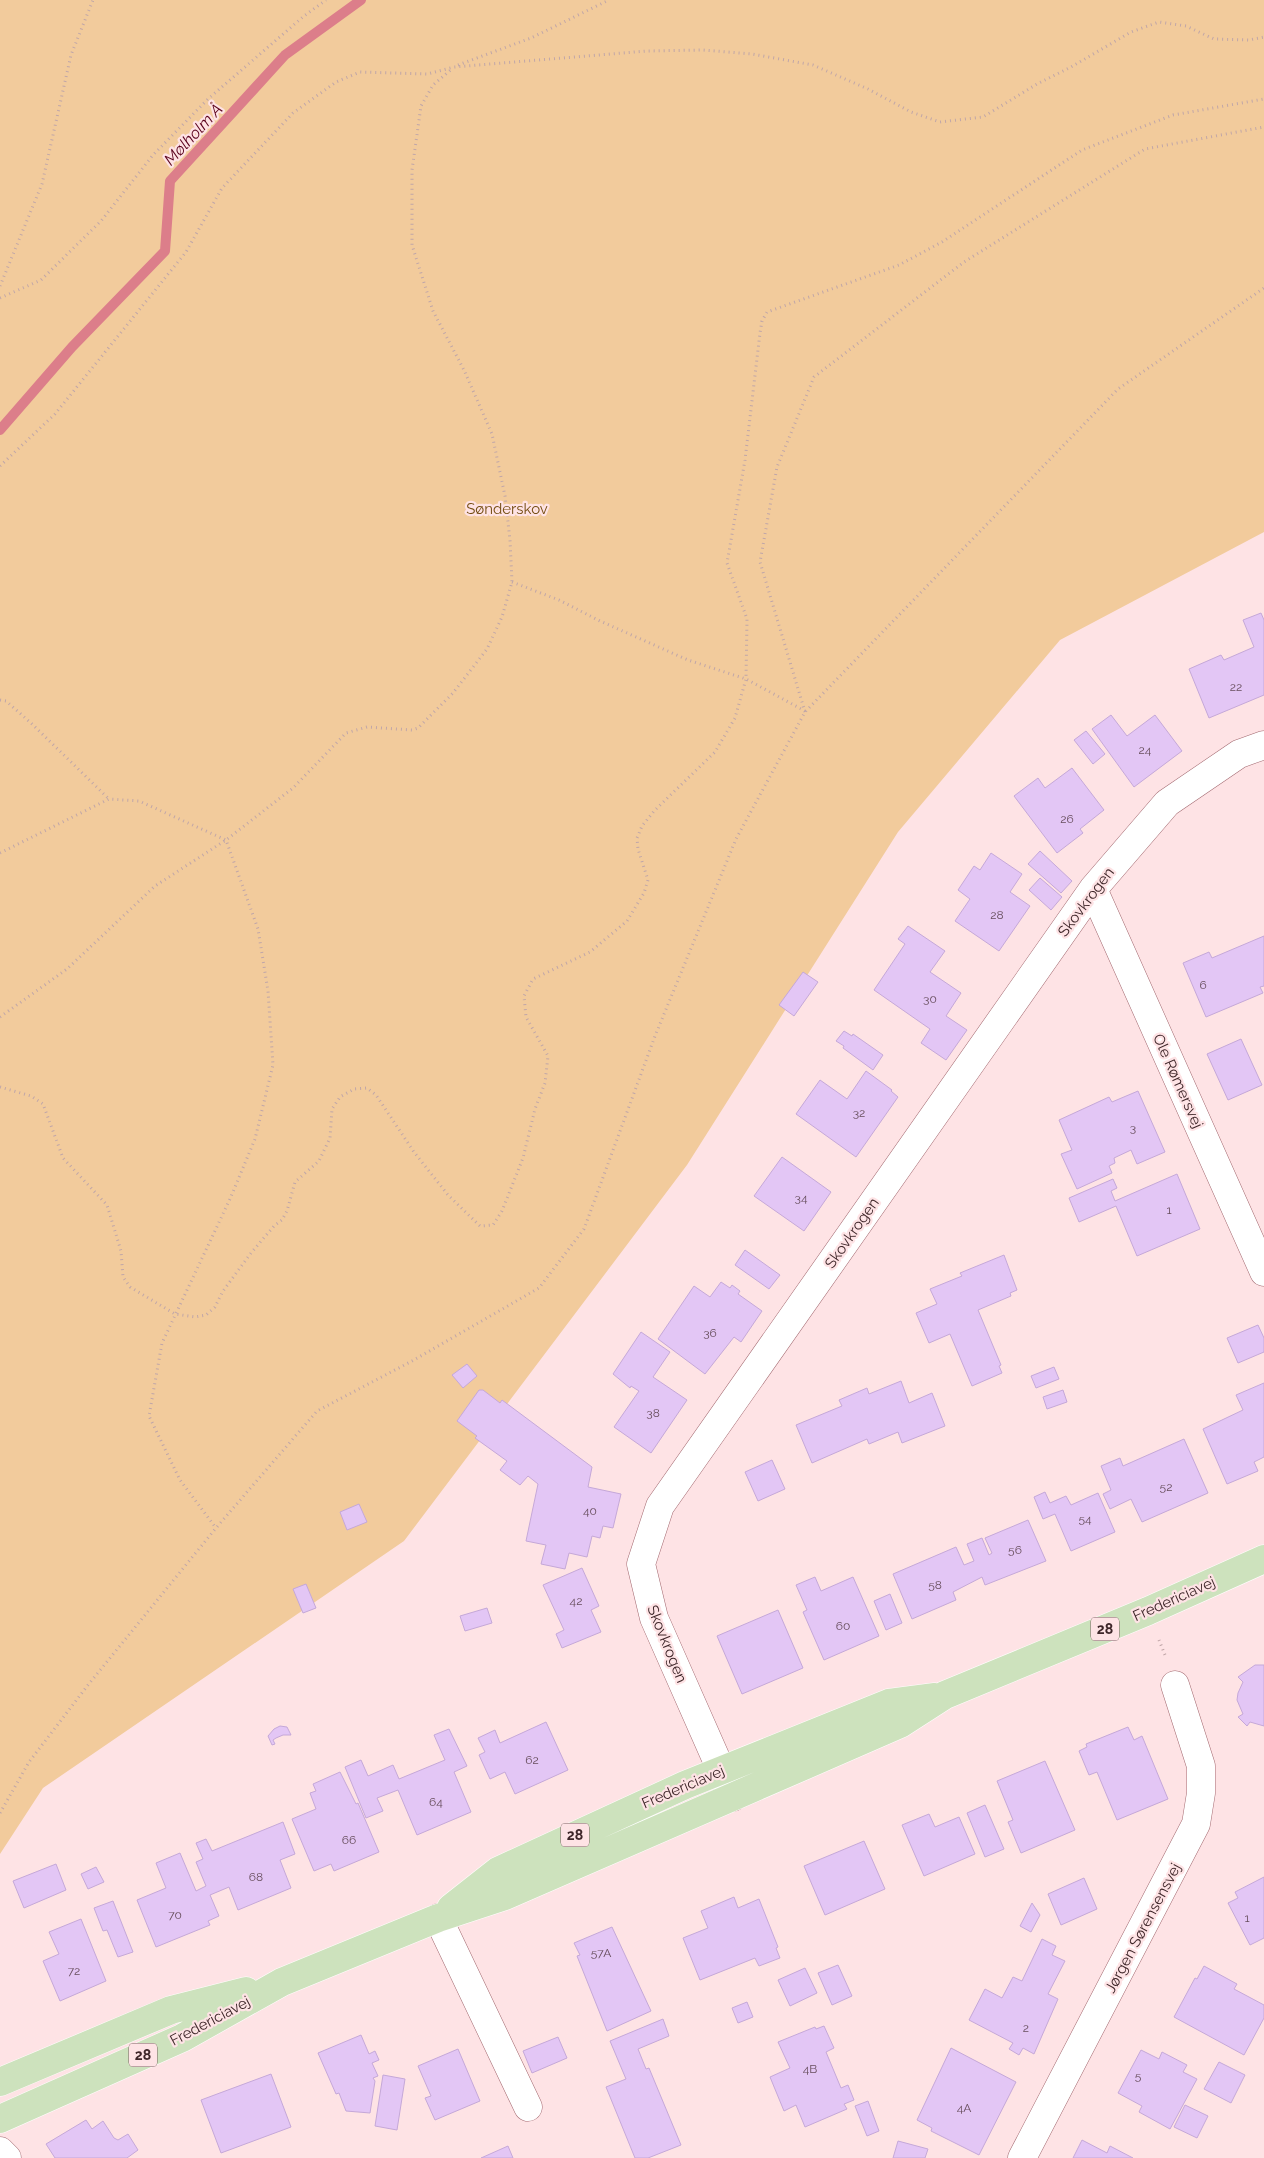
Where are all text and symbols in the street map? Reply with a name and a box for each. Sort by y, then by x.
water label: Mølholm Å [159,99,227,169]
park label: Sønderskov [466,500,548,518]
house number: 22 [1230,680,1242,694]
house number: 24 [1139,743,1152,757]
house number: 26 [1060,812,1074,826]
street label: Skovkrogen [1054,864,1118,940]
house number: 28 [990,908,1004,922]
house number: 6 [1199,978,1207,992]
house number: 30 [923,992,937,1006]
street label: Ole Rømersvej [1149,1031,1207,1131]
house number: 32 [853,1106,865,1120]
house number: 3 [1130,1121,1136,1135]
house number: 34 [795,1191,808,1205]
street label: Skovkrogen [821,1194,883,1272]
house number: 1 [1166,1203,1172,1217]
house number: 36 [703,1326,717,1340]
house number: 38 [646,1406,660,1420]
house number: 52 [1160,1480,1172,1494]
house number: 40 [583,1504,597,1518]
house number: 54 [1078,1512,1092,1526]
house number: 56 [1008,1543,1022,1557]
street label: Fredericiavej [1130,1573,1218,1625]
house number: 58 [928,1578,942,1592]
house number: 42 [570,1594,582,1608]
street label: Skovkrogen [643,1603,691,1685]
road number: 28 [1091,1618,1119,1640]
house number: 60 [836,1619,850,1633]
house number: 62 [525,1753,539,1767]
street label: Fredericiavej [639,1762,727,1812]
house number: 64 [429,1795,443,1809]
road number: 28 [561,1824,589,1846]
house number: 66 [342,1833,356,1847]
street label: Jørgen Sørensensvej [1101,1860,1185,1996]
house number: 68 [249,1870,263,1884]
house number: 70 [168,1908,182,1922]
house number: 1 [1244,1911,1250,1925]
house number: 57A [591,1946,611,1960]
house number: 72 [68,1964,80,1978]
street label: Fredericiavej [167,1992,253,2050]
house number: 2 [1023,2021,1029,2035]
road number: 28 [129,2044,157,2066]
house number: 4B [803,2062,817,2076]
house number: 5 [1135,2069,1142,2083]
house number: 4A [957,2101,971,2115]

